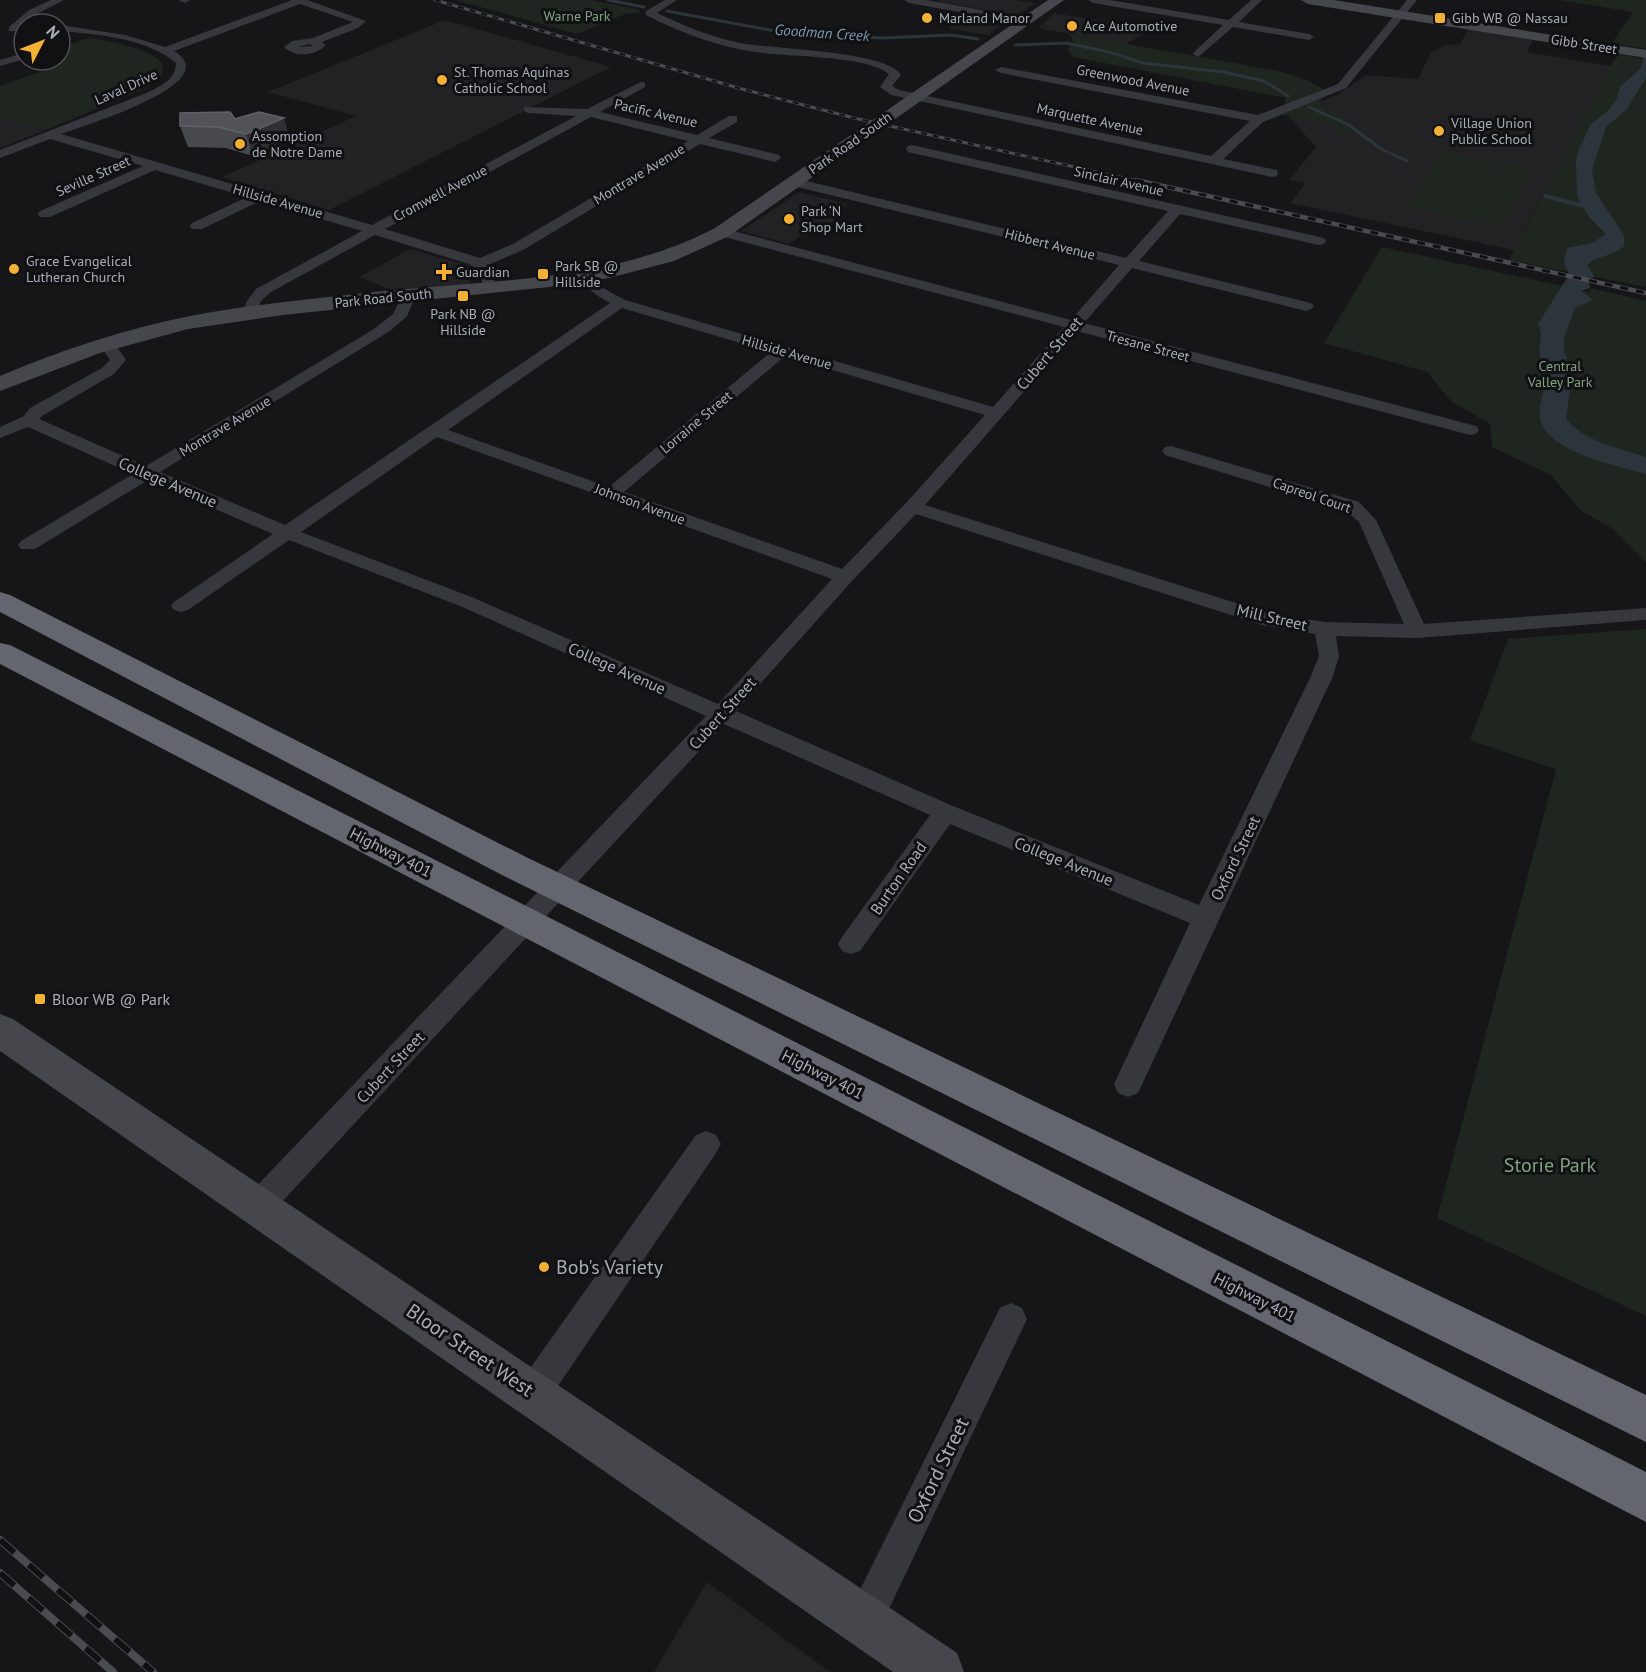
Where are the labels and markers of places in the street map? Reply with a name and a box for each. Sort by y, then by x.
place label: Marland Manor [939,9,1030,27]
place label: Gibb WB @ Nassau [1452,9,1568,27]
marker: Marland Manor [920,11,934,25]
marker: Gibb WB @ Nassau [1433,11,1447,25]
place label: Ace Automotive [1084,17,1177,35]
marker: Ace Automotive [1065,19,1079,33]
place label: St. Thomas Aquinas Catholic School [454,63,569,97]
marker: St. Thomas Aquinas Catholic School [435,73,449,87]
place label: Village Union Public School [1450,114,1532,148]
marker: Village Union Public School [1432,124,1446,138]
place label: Assomption de Notre Dame [252,127,342,161]
marker: Assomption de Notre Dame [233,137,247,151]
place label: Park ‘N Shop Mart [801,202,863,236]
marker: Park ‘N Shop Mart [782,212,796,226]
place label: Grace Evangelical Lutheran Church [26,252,132,286]
place label: Park SB @ Hillside [555,257,618,291]
marker: Grace Evangelical Lutheran Church [7,262,21,276]
place label: Guardian [456,263,510,281]
marker: Guardian [437,265,451,279]
marker: Park SB @ Hillside [536,267,550,281]
marker: Park NB @ Hillside [456,289,470,303]
place label: Park NB @ Hillside [430,305,496,339]
place label: Bloor WB @ Park [52,989,170,1009]
marker: Bloor WB @ Park [33,992,47,1006]
place label: Bob's Variety [556,1254,664,1280]
marker: Bob's Variety [537,1260,551,1274]

